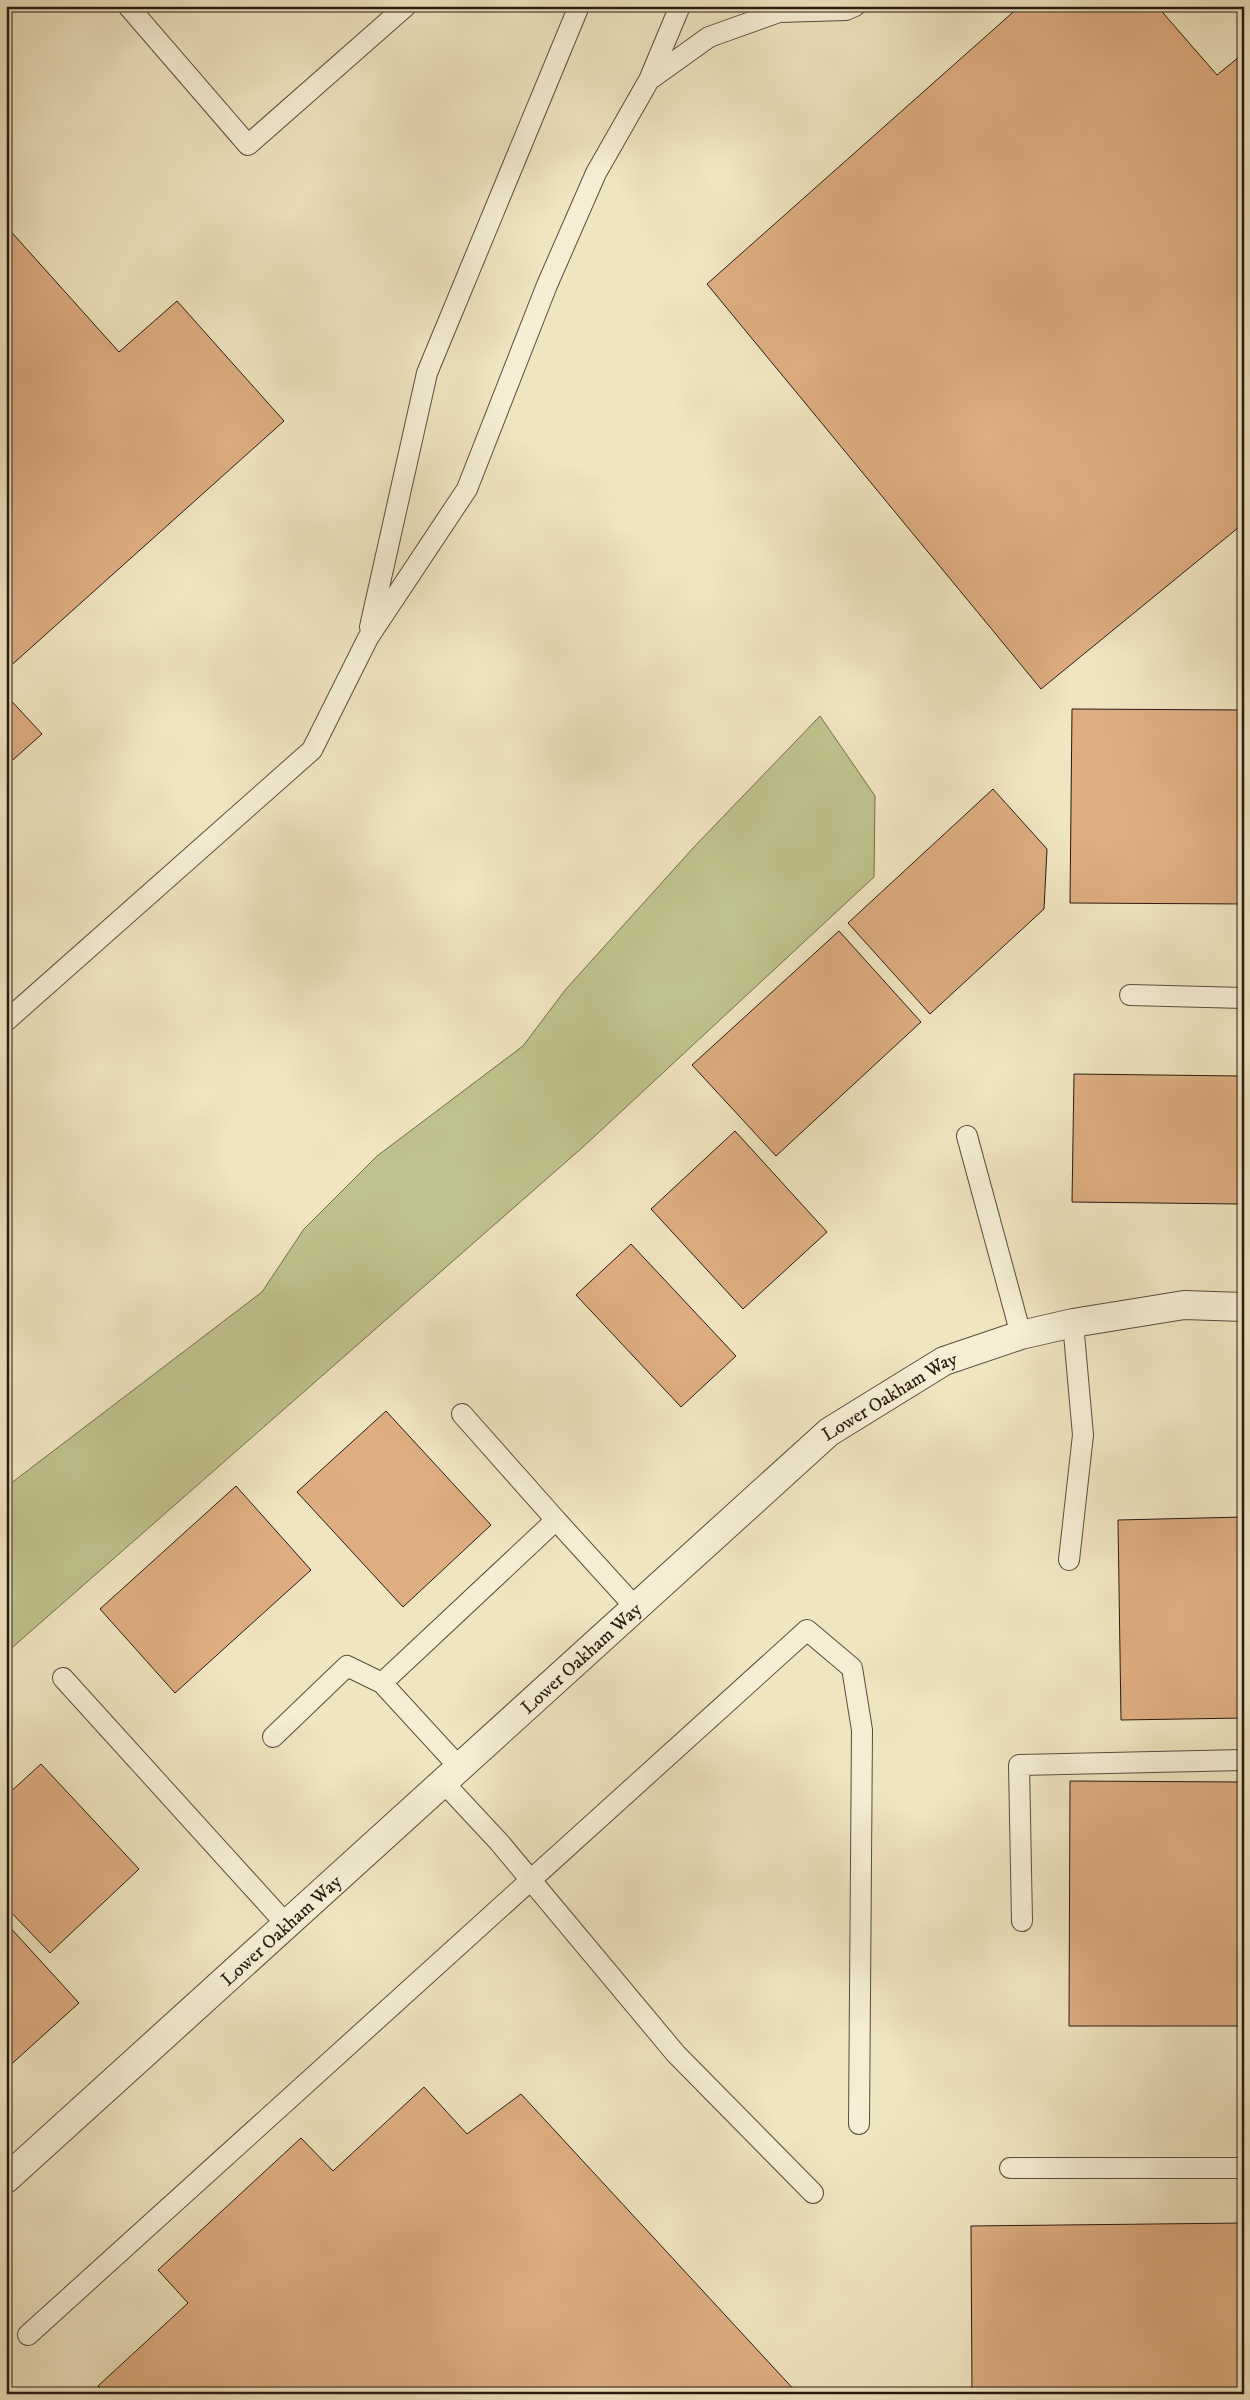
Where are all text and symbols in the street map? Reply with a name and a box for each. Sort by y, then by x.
street label: Lower Oakham Way [818,1347,961,1447]
street label: Lower Oakham Way [517,1597,647,1719]
street label: Lower Oakham Way [217,1870,347,1991]

